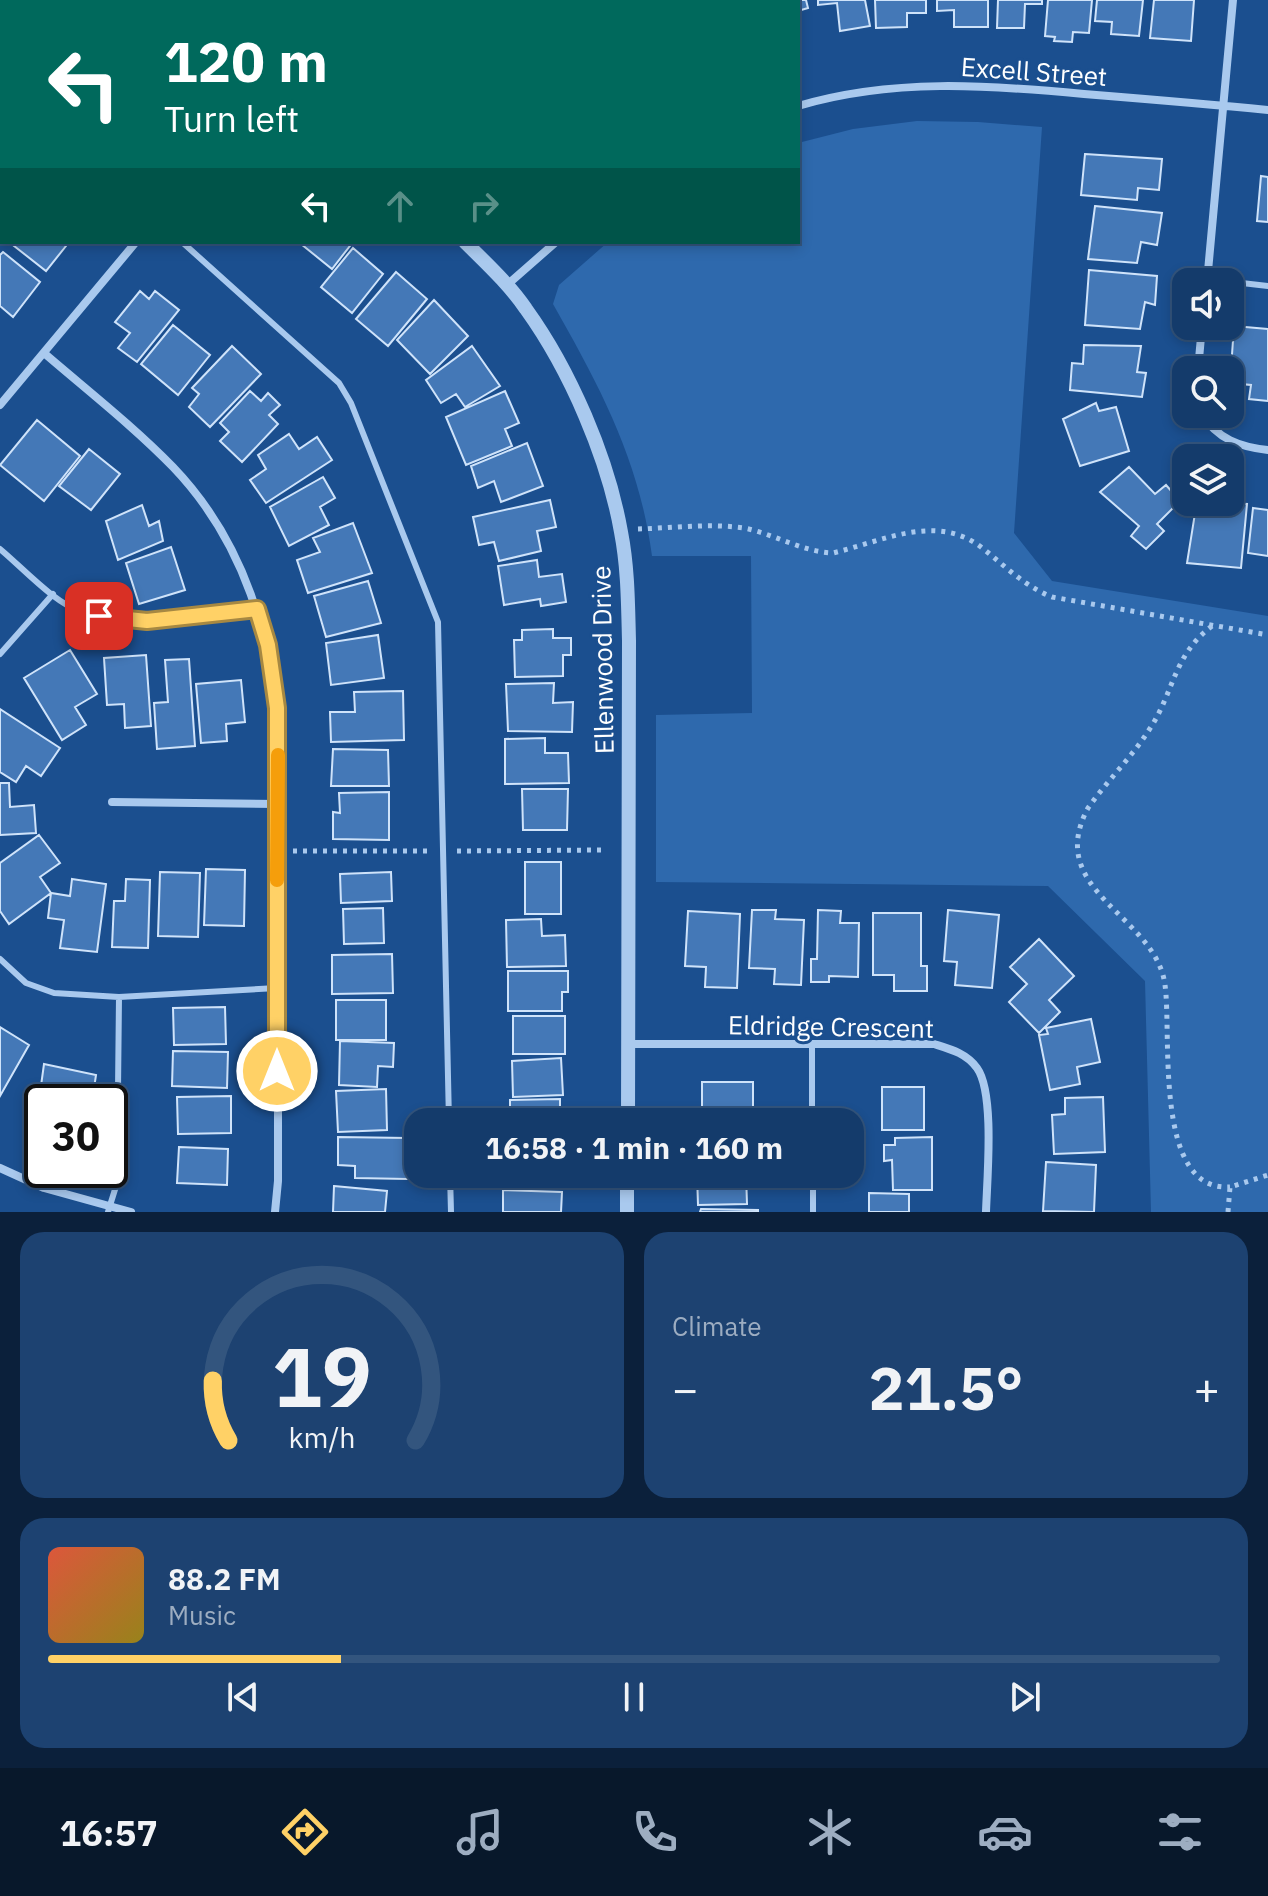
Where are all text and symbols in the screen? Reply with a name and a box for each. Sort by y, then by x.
text: 120 m [164,25,328,97]
icon: left [32,32,136,136]
street label: Excell Street [960,49,1108,93]
text: Turn left [164,95,299,142]
icon: left [294,184,338,228]
icon: ahead [378,184,422,228]
icon: right [462,184,506,228]
map controls [1172,268,1244,516]
button: sound [1172,268,1244,340]
button: search [1172,356,1244,428]
button: layers [1172,444,1244,516]
street label: Ellenwood Drive [583,565,621,755]
pin [65,582,133,650]
icon: arrive [77,594,121,638]
street label: Eldridge Crescent [728,1007,934,1045]
position arrow [235,1029,319,1113]
speed limit sign: 30 [24,1084,128,1188]
text: 16:58 · 1 min · 160 m [485,1128,783,1167]
text: Climate [672,1309,762,1343]
text: 19 [272,1322,372,1430]
text: 21.5° [869,1348,1023,1427]
text: − [672,1360,698,1417]
text: + [1194,1360,1220,1417]
text: km/h [288,1419,356,1456]
text: 88.2 FM [168,1559,281,1598]
text: Music [168,1598,236,1632]
icon: previous [221,1675,265,1719]
icon: pause [612,1675,656,1719]
icon: next [1003,1675,1047,1719]
icon: directions [277,1804,333,1860]
icon: music [452,1804,508,1860]
icon: phone [627,1804,683,1860]
icon: climate [802,1804,858,1860]
icon: car [977,1804,1033,1860]
icon: filters [1152,1804,1208,1860]
text: 16:57 [60,1809,158,1856]

